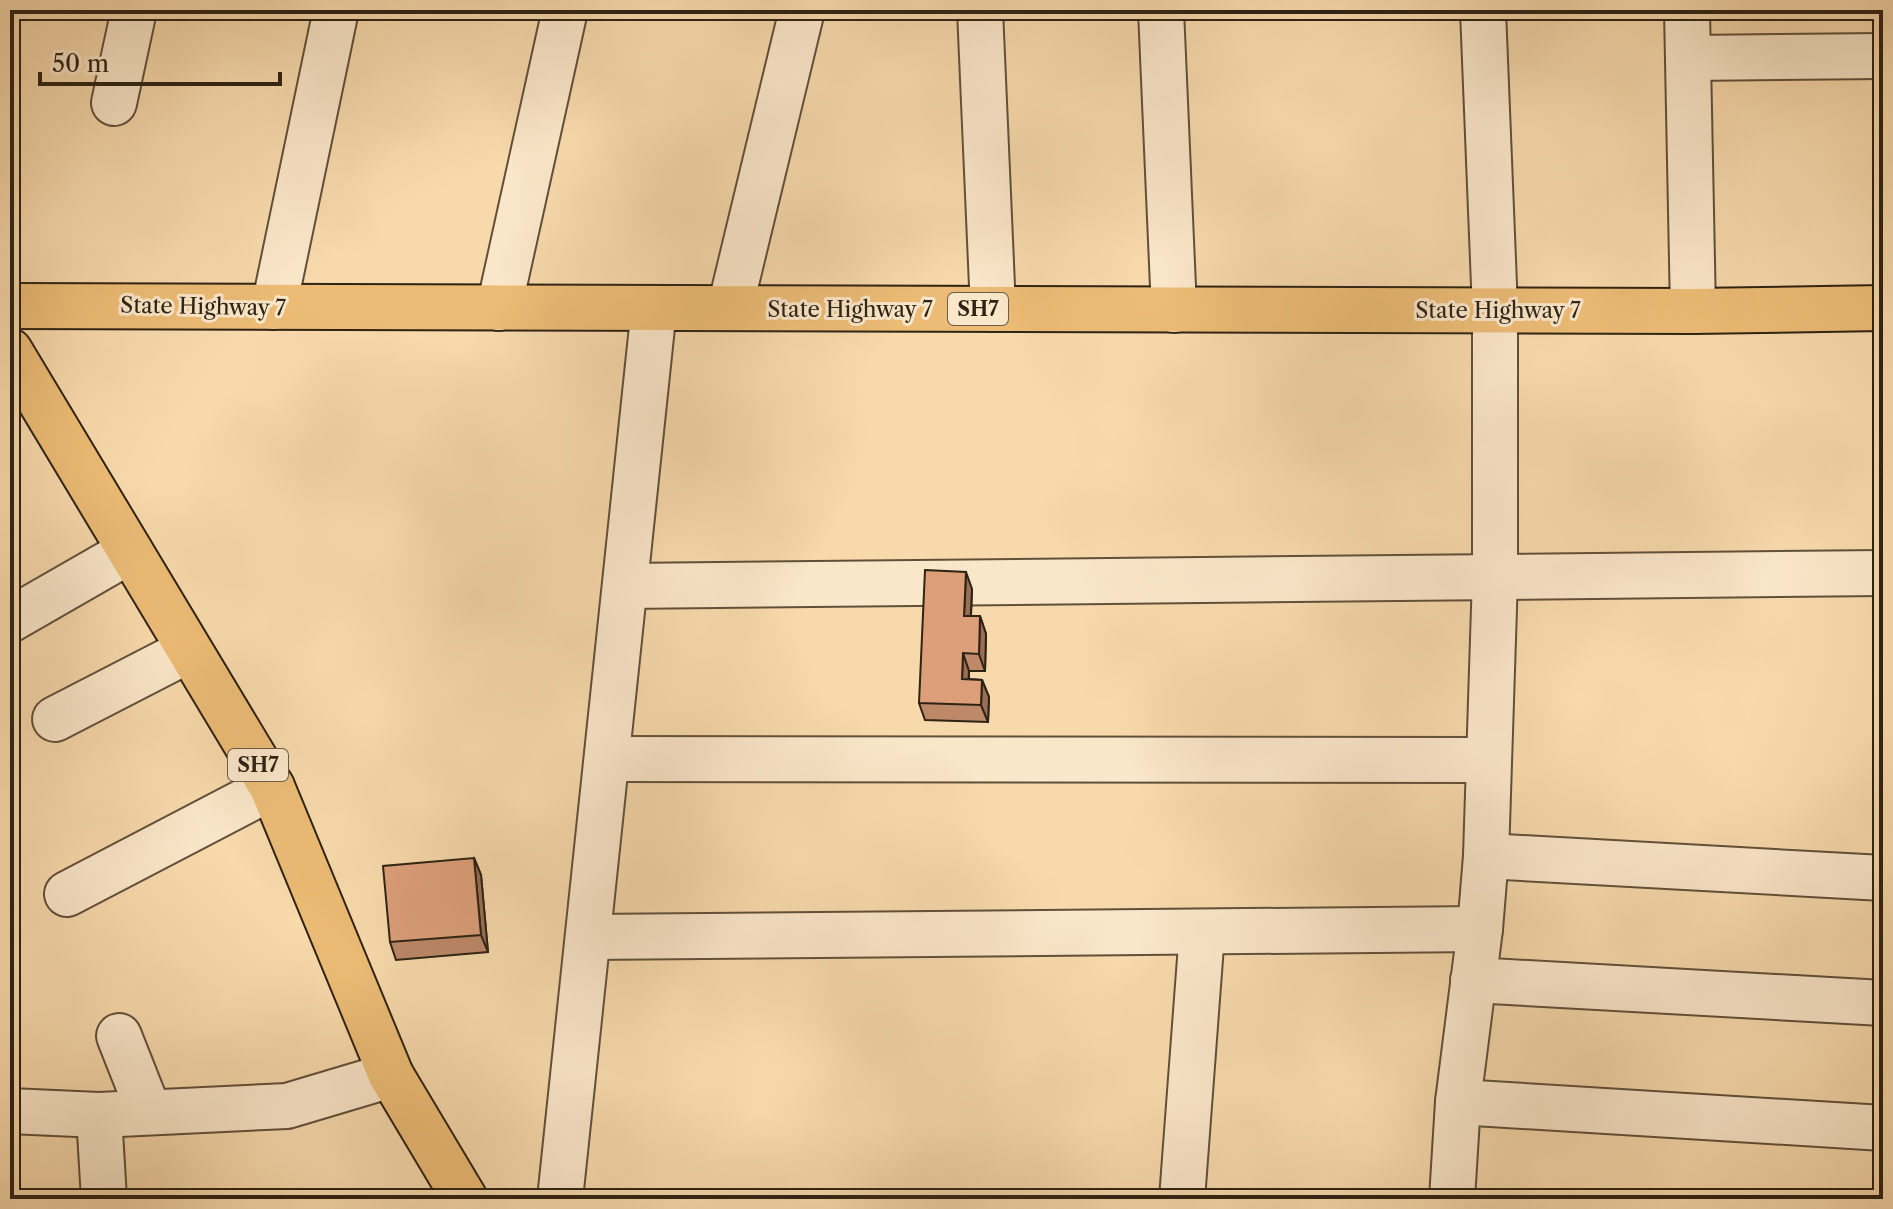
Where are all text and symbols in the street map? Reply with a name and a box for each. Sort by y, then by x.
scale bar [40,36,280,86]
text: 50 m [52,49,109,78]
street label: State Highway 7 [120,292,286,321]
road number: SH7 [948,293,1008,325]
street label: State Highway 7 [767,296,933,323]
street label: State Highway 7 [1415,297,1581,324]
road number: SH7 [228,749,288,781]

